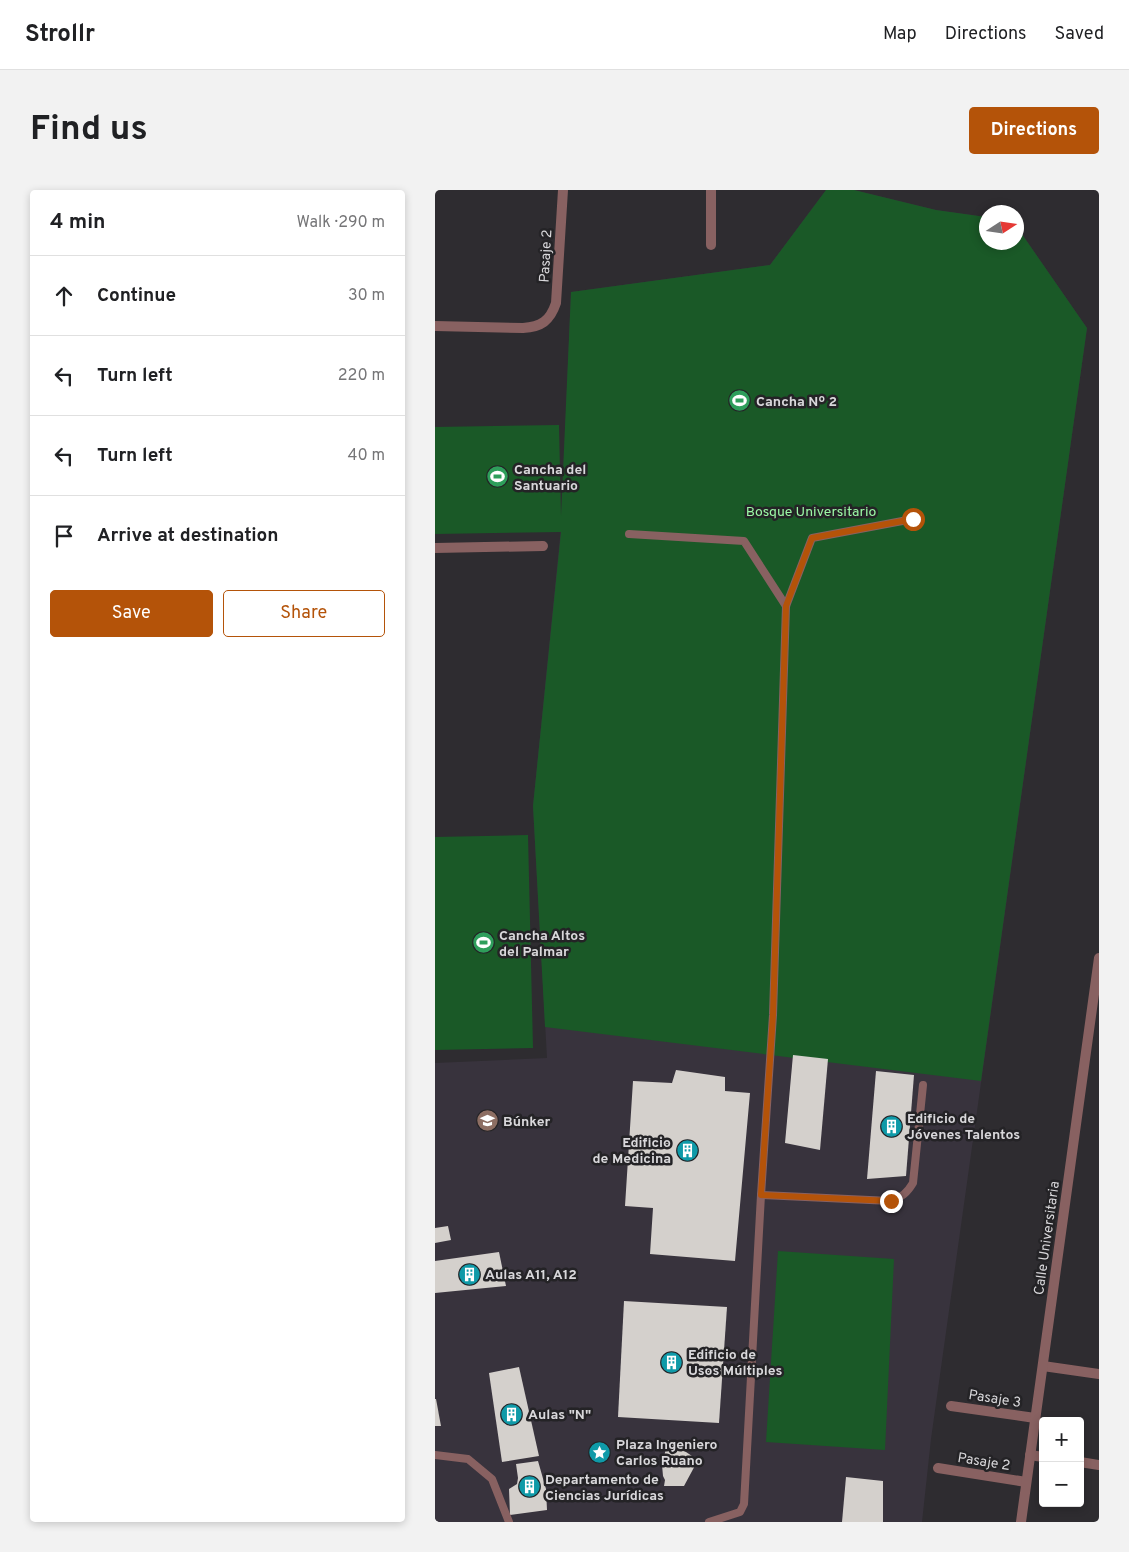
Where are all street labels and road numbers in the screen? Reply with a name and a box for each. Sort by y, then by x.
street label: Pasaje 2 [537,229,556,283]
street label: Calle Universitaria [1031,1180,1064,1296]
street label: Pasaje 3 [967,1387,1022,1412]
street label: Pasaje 2 [956,1450,1011,1475]

